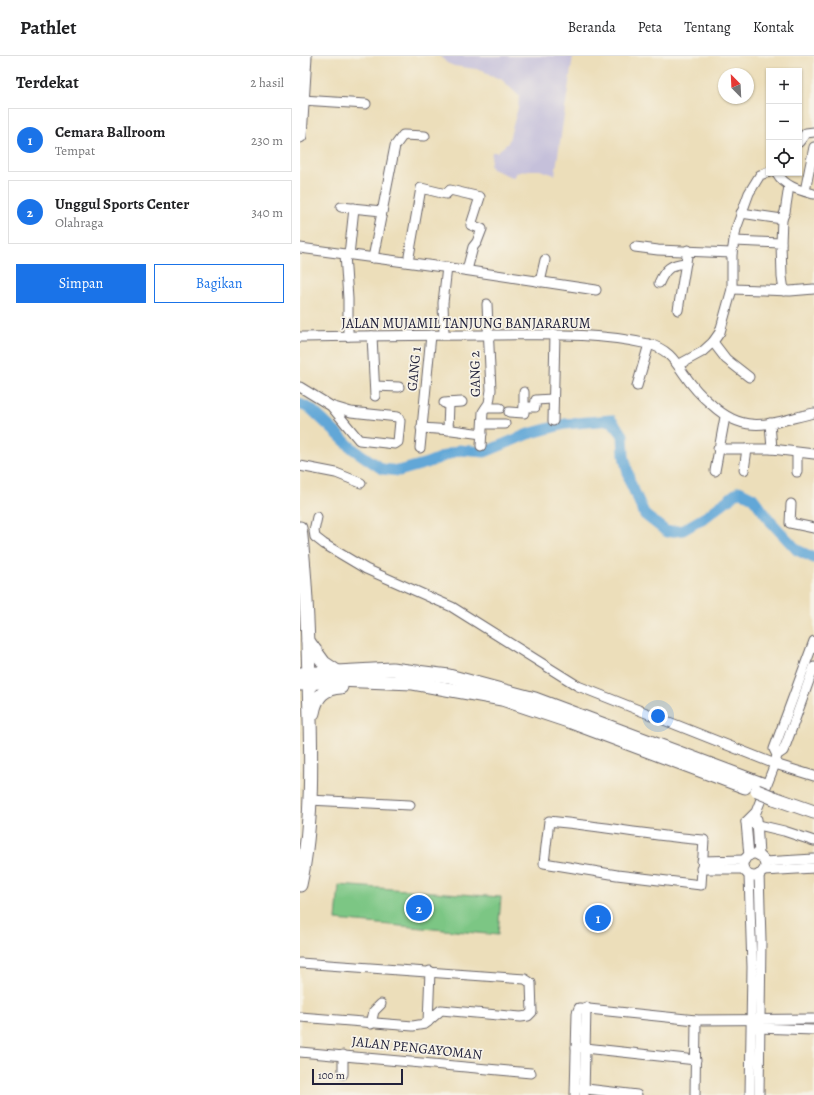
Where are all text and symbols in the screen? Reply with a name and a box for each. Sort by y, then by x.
text: Pathlet [20,15,76,41]
text: Beranda [568,18,616,37]
text: Peta [638,18,662,37]
text: Tentang [684,18,731,37]
text: Kontak [753,18,794,37]
north arrow [718,68,754,104]
map controls [766,68,802,176]
button: + [766,68,802,104]
text: Terdekat [16,71,79,94]
text: 2 hasil [250,74,284,91]
button: − [766,104,802,140]
text: Cemara Ballroom [55,122,165,142]
text: 1 [28,132,32,149]
text: 230 m [251,132,283,149]
button: locate [766,140,802,176]
text: Tempat [55,142,95,159]
text: Unggul Sports Center [55,194,189,214]
text: 2 [27,204,33,221]
text: 340 m [251,204,283,221]
text: Olahraga [55,214,103,231]
button: Simpan [16,264,146,303]
button: Bagikan [154,264,284,303]
street label: JALAN MUJAMIL TANJUNG BANJARARUM [341,314,591,333]
street label: GANG 1 [402,346,426,392]
street label: GANG 2 [465,350,485,397]
your location [648,706,668,726]
pin: 2 [406,893,432,923]
pin: 1 [585,903,611,933]
street label: JALAN PENGAYOMAN [351,1032,483,1064]
scale bar [312,1067,403,1086]
text: 100 m [318,1068,345,1083]

